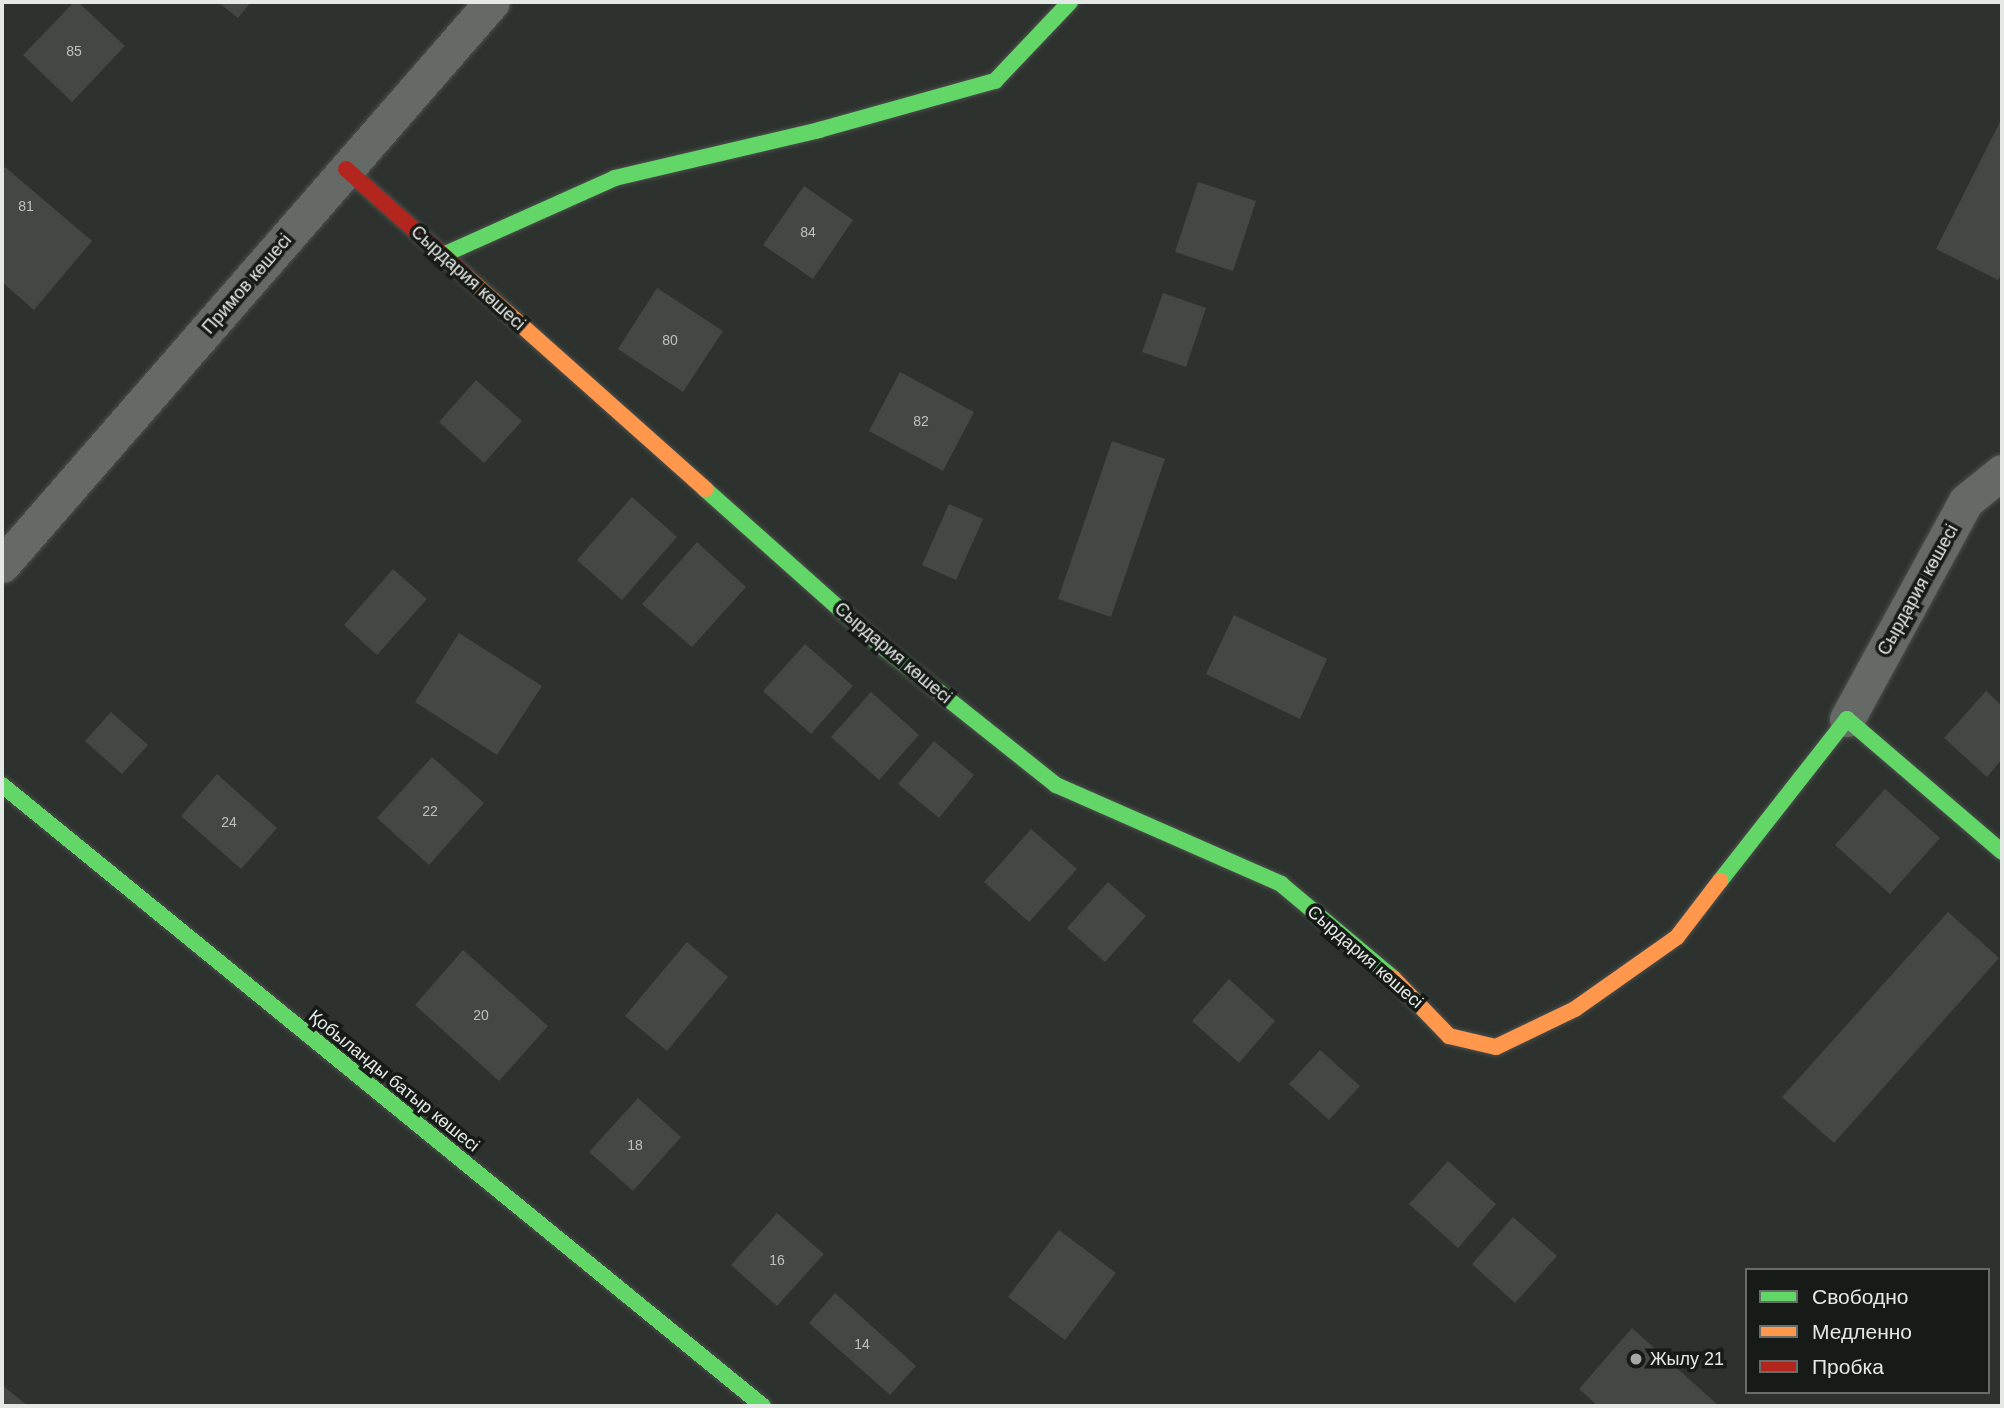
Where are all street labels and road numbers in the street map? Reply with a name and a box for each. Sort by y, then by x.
street label: Сырдария көшесі [406,221,530,335]
street label: Примов көшесі [198,230,296,338]
street label: Сырдария көшесі [1873,521,1963,659]
street label: Сырдария көшесі [830,598,956,708]
street label: Сырдария көшесі [1303,901,1427,1013]
street label: Қобыланды батыр көшесі [304,1005,484,1157]

